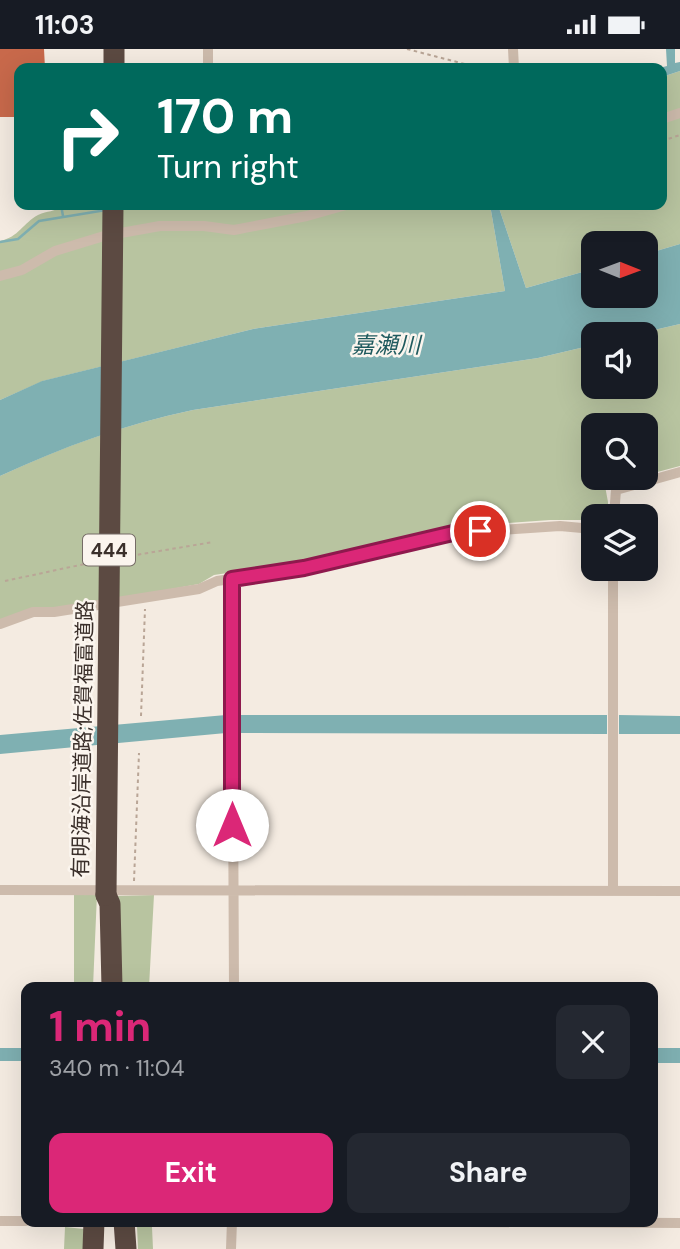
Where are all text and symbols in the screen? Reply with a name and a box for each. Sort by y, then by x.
text: 11:03 [35,8,95,42]
text: 170 m [157,84,293,148]
icon: right [42,91,133,182]
text: Turn right [157,146,299,188]
north arrow [581,231,658,308]
map controls [581,231,658,581]
button: sound [581,322,658,399]
water label: 嘉瀬川 [352,330,424,360]
button: search [581,413,658,490]
pin [450,501,510,561]
button: layers [581,504,658,581]
icon: arrive [461,512,499,550]
road number: 444 [83,535,135,565]
street label: 有明海沿岸道路;佐賀福富道路 [67,600,99,878]
position arrow [195,788,269,862]
text: 1 min [49,999,151,1054]
button: close [556,1005,630,1079]
text: 340 m · 11:04 [49,1053,184,1083]
button: Exit [49,1133,333,1213]
button: Share [347,1133,630,1213]

